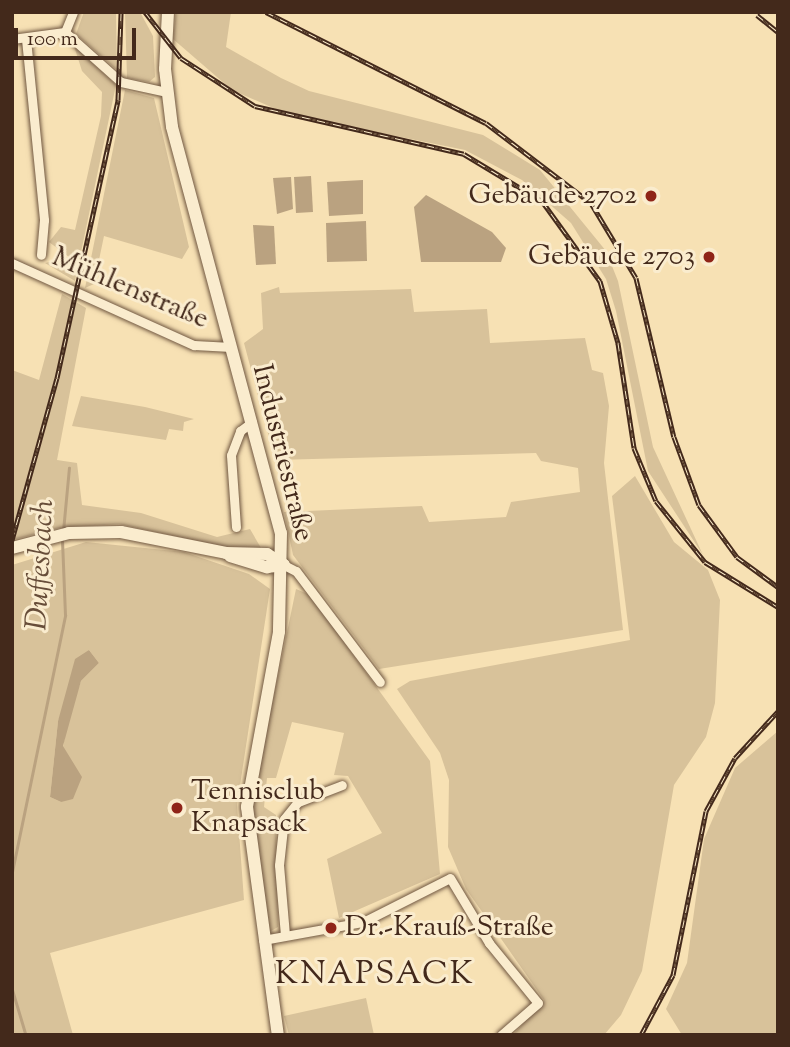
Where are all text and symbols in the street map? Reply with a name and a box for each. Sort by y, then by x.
scale bar [18,14,140,58]
text: 100 m [27,25,78,55]
place label: Gebäude 2702 [469,179,637,213]
marker: Gebäude 2702 [643,188,659,204]
place label: Gebäude 2703 [528,240,695,274]
street label: Mühlenstraße [47,241,213,337]
marker: Gebäude 2703 [701,249,717,265]
street label: Industriestraße [244,361,320,545]
water label: Duffesbach [21,499,63,631]
place label: Tennisclub Knapsack [191,775,325,841]
marker: Tennisclub Knapsack [169,800,185,816]
place label: Dr.-Krauß-Straße [345,911,554,945]
marker: Dr.-Krauß-Straße [323,920,339,936]
district label: KNAPSACK [276,956,474,994]

